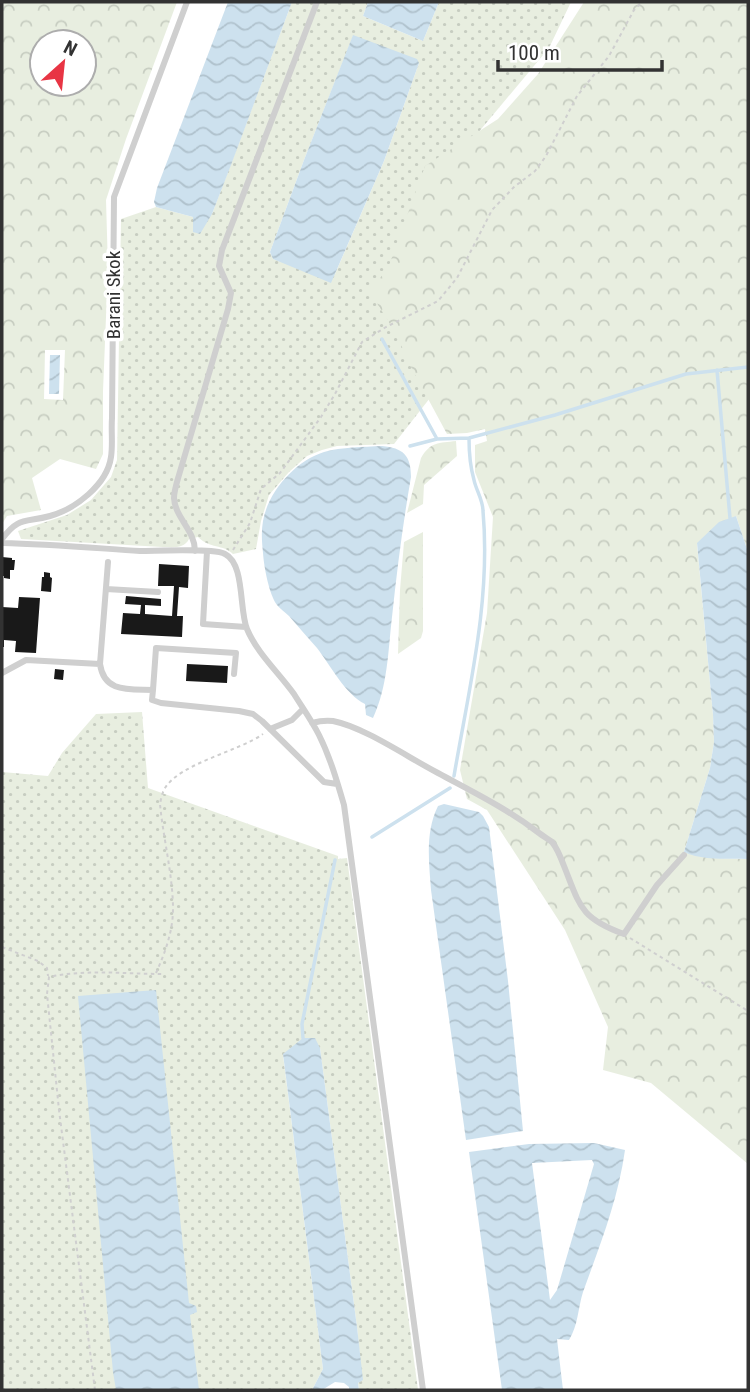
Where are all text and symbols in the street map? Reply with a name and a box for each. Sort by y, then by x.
north arrow [28,28,98,98]
scale bar [498,28,662,72]
text: N [60,35,81,61]
text: 100 m [508,41,560,65]
street label: Barani Skok [102,250,125,339]

